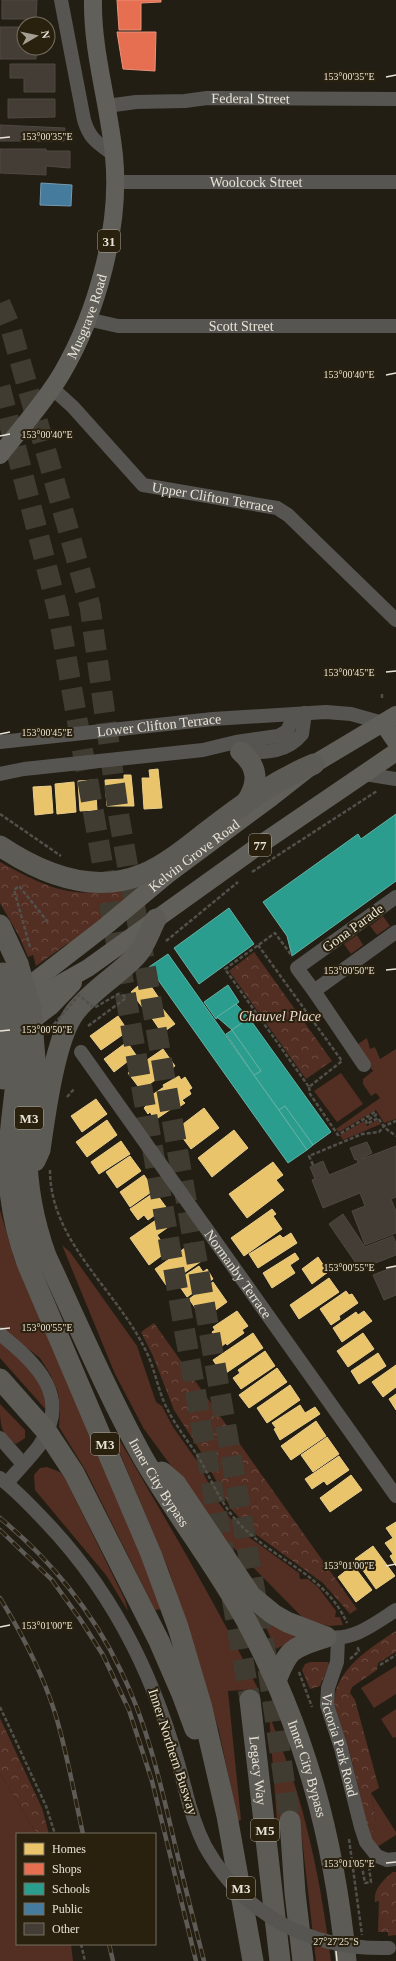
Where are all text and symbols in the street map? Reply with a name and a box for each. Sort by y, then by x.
north arrow [16,16,56,56]
text: N [39,30,52,39]
text: 153°00'35"E [324,71,375,82]
street label: Federal Street [211,91,290,106]
text: 153°00'35"E [22,131,73,142]
street label: Woolcock Street [210,175,302,190]
road number: 31 [98,230,120,252]
street label: Musgrave Road [64,273,109,361]
street label: Scott Street [209,319,274,334]
text: 153°00'40"E [324,369,375,380]
text: 153°00'40"E [22,429,73,440]
street label: Upper Clifton Terrace [151,479,275,515]
text: 153°00'45"E [324,667,375,678]
street label: Lower Clifton Terrace [96,711,222,739]
text: 153°00'45"E [22,727,73,738]
street label: Kelvin Grove Road [146,816,242,895]
road number: 77 [249,834,271,856]
street label: Gona Parade [319,901,387,955]
text: 153°00'50"E [324,965,375,976]
park label: Chauvel Place [239,1009,321,1024]
text: 153°00'50"E [22,1024,73,1035]
road number: M3 [15,1107,43,1129]
street label: Normanby Terrace [202,1227,275,1321]
text: 153°00'55"E [324,1262,375,1273]
text: 153°00'55"E [22,1322,73,1333]
road number: M3 [91,1433,119,1455]
street label: Inner City Bypass [126,1436,192,1529]
text: 153°01'00"E [324,1560,375,1571]
text: 153°01'00"E [22,1620,73,1631]
street label: Inner Northern Busway [145,1687,201,1817]
street label: Victoria Park Road [319,1692,361,1798]
street label: Inner City Bypass [285,1718,329,1819]
street label: Legacy Way [247,1735,270,1806]
road number: M5 [251,1819,279,1841]
legend [16,1833,156,1945]
text: Homes [52,1842,86,1856]
text: 153°01'05"E [324,1858,375,1869]
text: Shops [52,1862,82,1876]
road number: M3 [227,1877,255,1899]
text: Schools [52,1882,90,1896]
text: Public [52,1902,83,1916]
text: Other [52,1922,79,1936]
text: 27°27'25"S [313,1936,359,1947]

